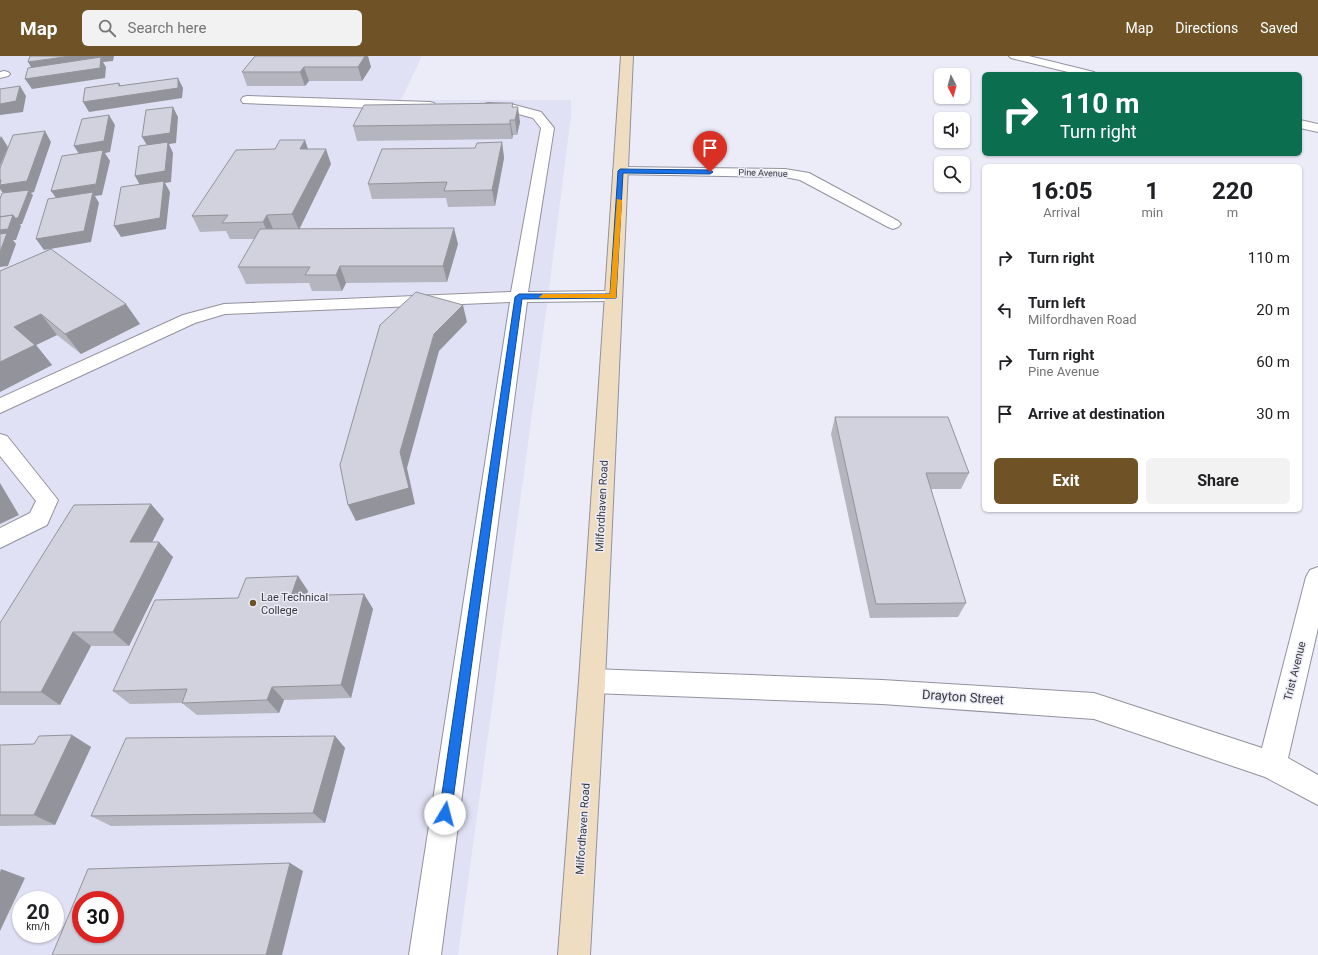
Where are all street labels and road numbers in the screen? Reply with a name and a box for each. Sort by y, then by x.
street label: Pine Avenue [738,167,788,179]
street label: Milfordhaven Road [593,460,611,552]
street label: Trist Avenue [1281,640,1309,702]
street label: Drayton Street [922,687,1004,707]
street label: Milfordhaven Road [573,783,593,875]

